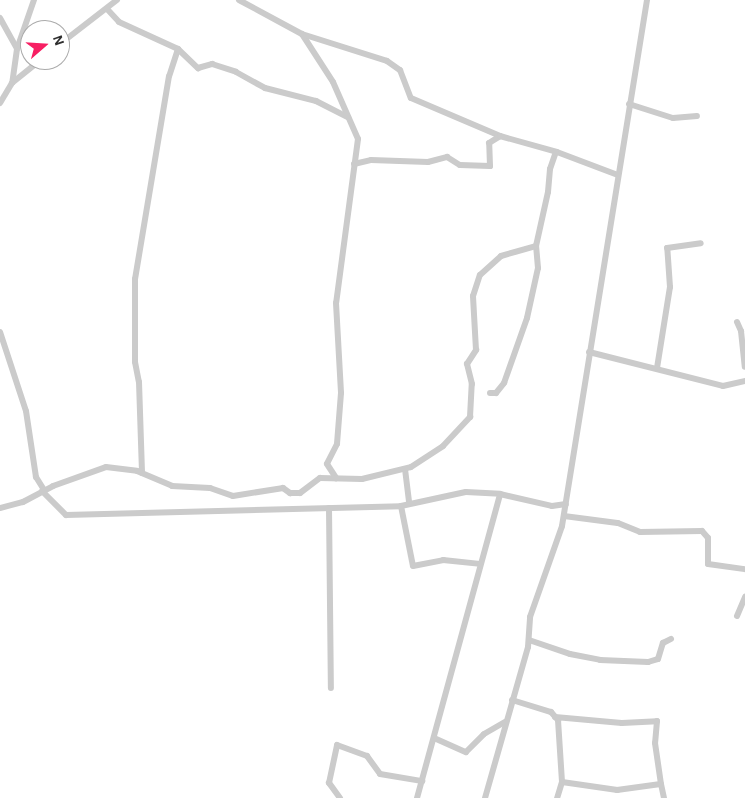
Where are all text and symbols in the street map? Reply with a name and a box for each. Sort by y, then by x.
north arrow [20,20,70,70]
text: N [50,34,66,47]

